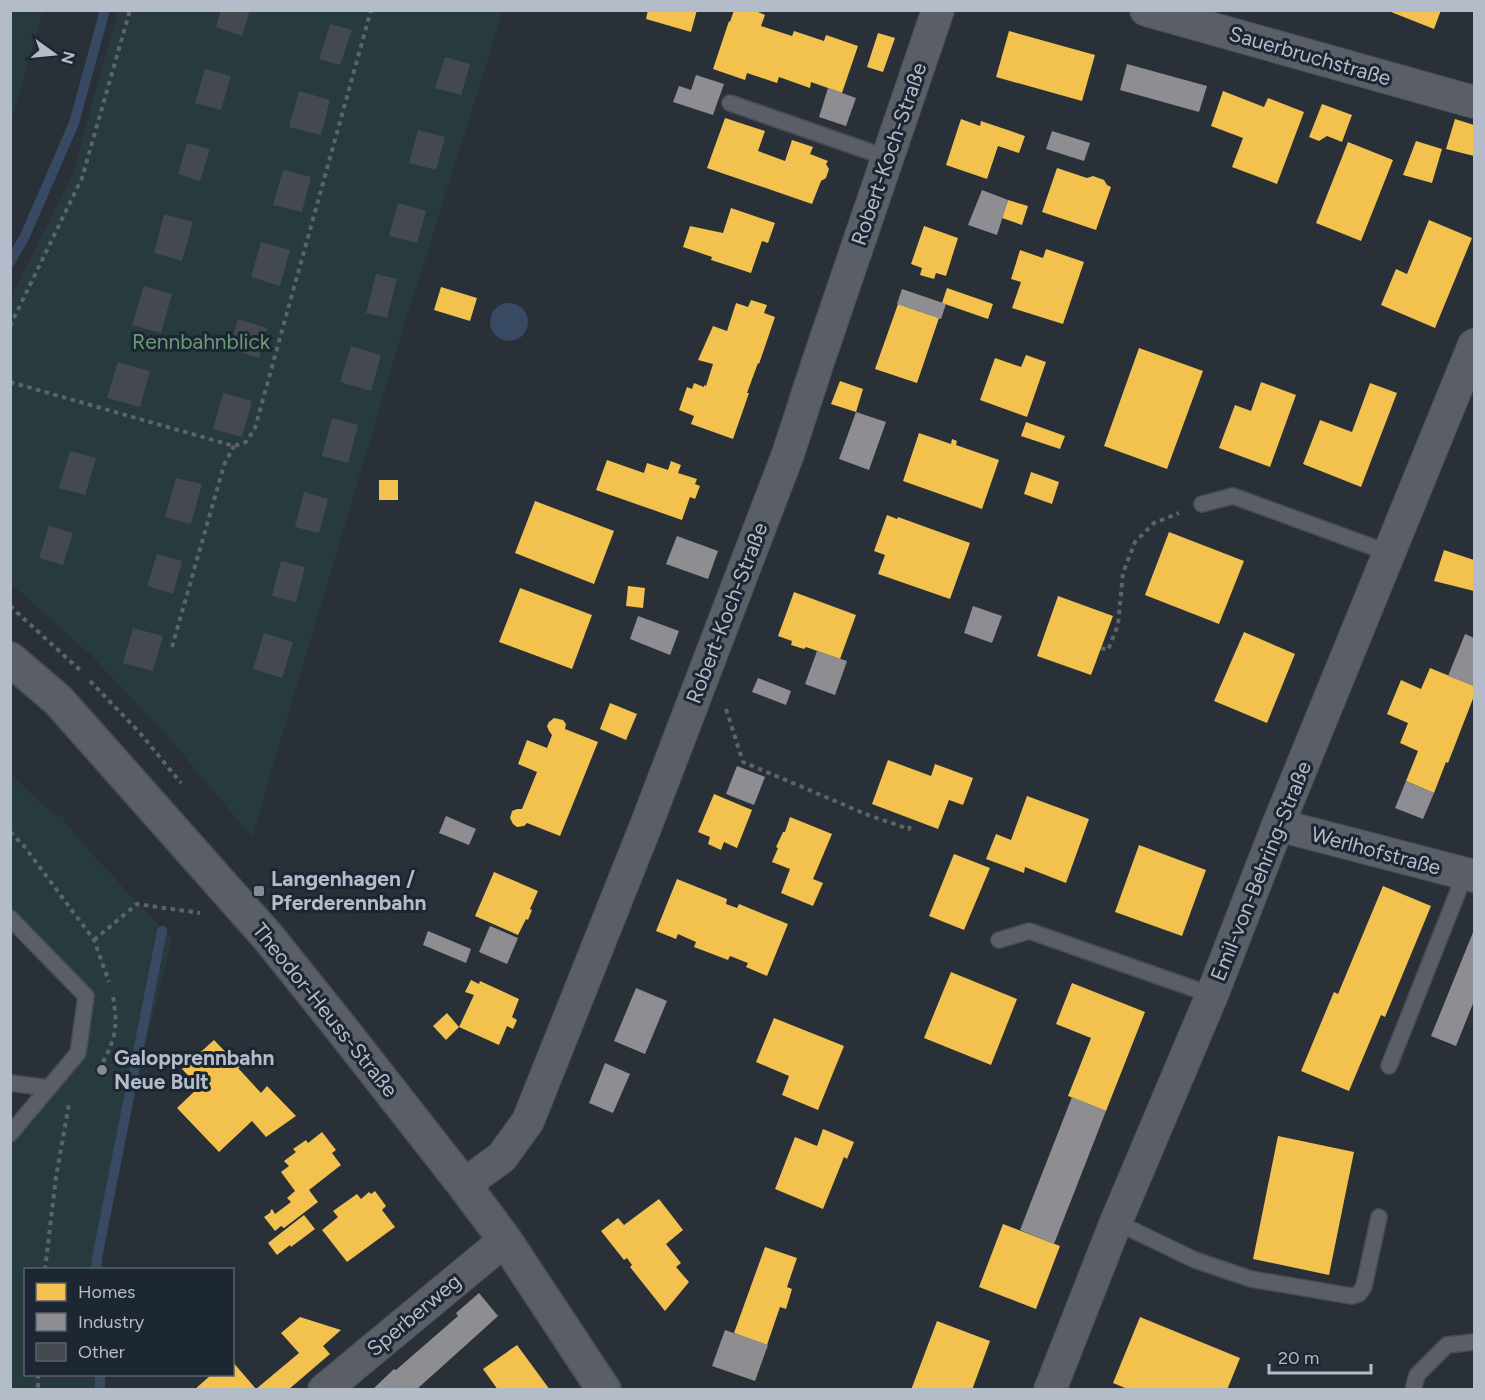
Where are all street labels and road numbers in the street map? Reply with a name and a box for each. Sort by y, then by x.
street label: Sauerbruchstraße [1226,20,1394,91]
street label: Robert-Koch-Straße [846,59,932,248]
street label: Robert-Koch-Straße [681,519,773,707]
street label: Emil-von-Behring-Straße [1205,757,1316,984]
street label: Werlhofstraße [1309,821,1444,880]
street label: Theodor-Heuss-Straße [248,918,403,1102]
street label: Sperberweg [362,1268,466,1361]

